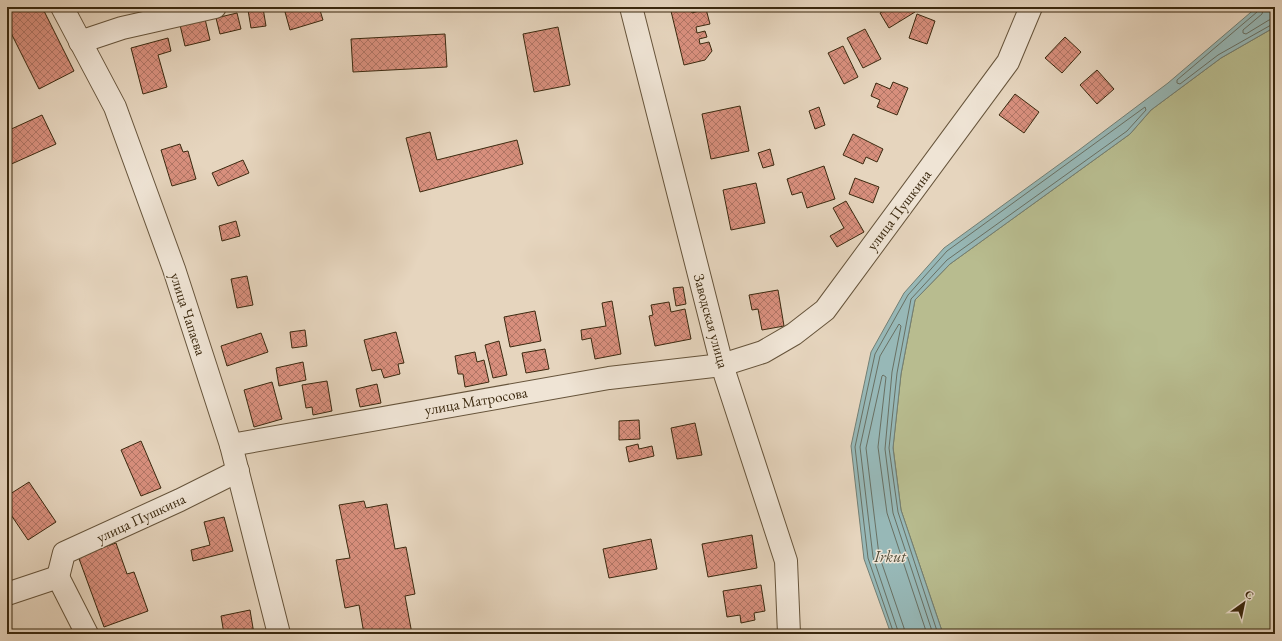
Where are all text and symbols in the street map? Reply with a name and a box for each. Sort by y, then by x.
street label: улица Пушкина [862,166,935,254]
street label: улица Чапаева [166,270,211,358]
street label: Заводская улица [690,271,733,370]
street label: улица Матросова [423,382,529,419]
street label: улица Пушкина [93,489,188,547]
water label: Irkut [873,546,907,567]
north arrow [1224,583,1264,623]
text: С [1242,587,1257,603]

